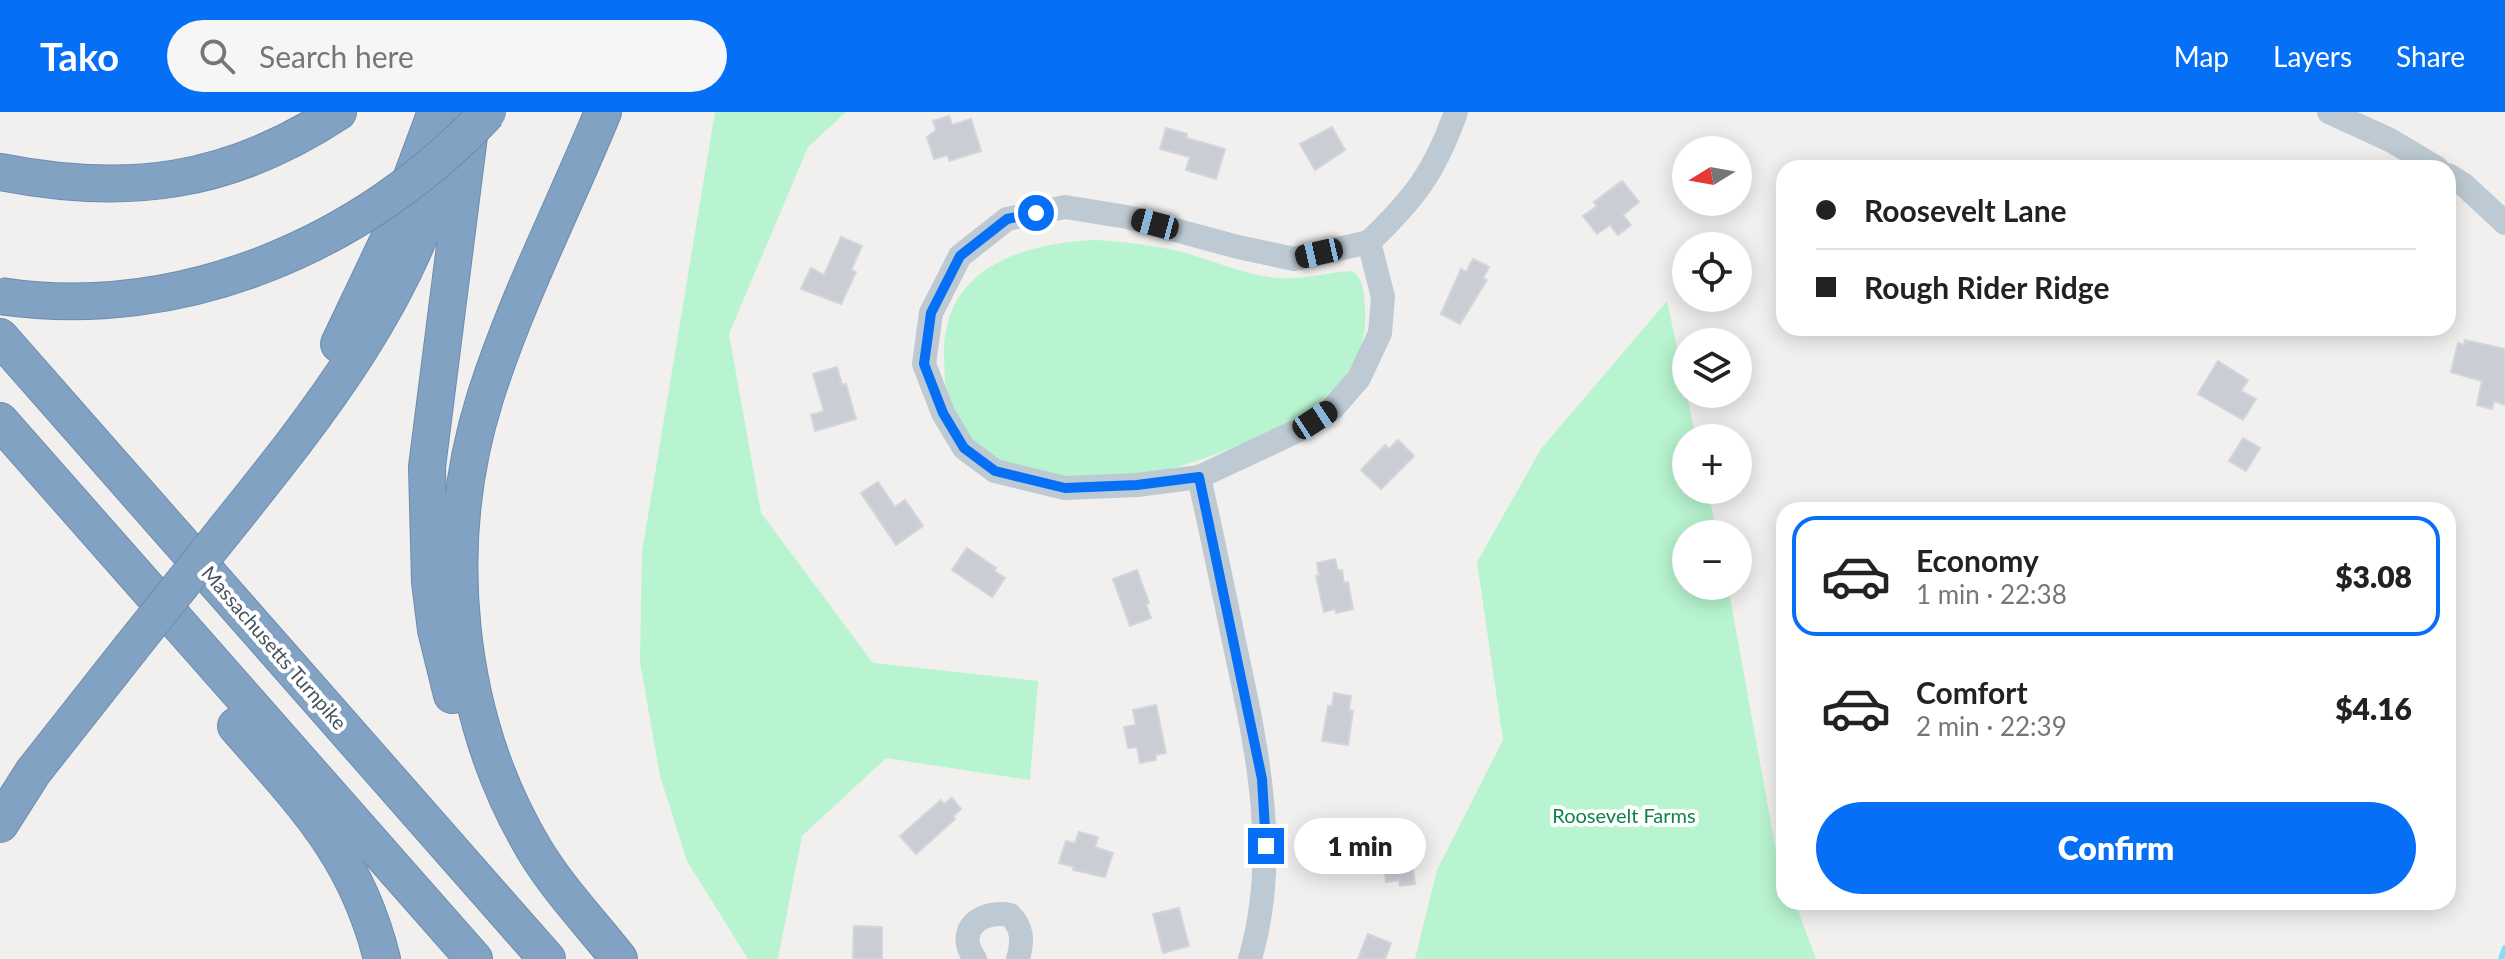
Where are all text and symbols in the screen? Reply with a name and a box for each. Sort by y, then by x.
search box [167,20,727,92]
text: Tako [40,33,119,79]
icon: search [195,34,239,78]
text: Search here [259,38,414,74]
text: Map [2174,39,2229,73]
text: Layers [2273,39,2352,73]
text: Share [2396,39,2465,73]
north arrow [1672,136,1752,216]
map controls [1672,136,1752,600]
text: Roosevelt Lane [1864,192,2067,228]
route start [1018,195,1054,231]
car [1129,206,1181,242]
button: locate [1672,232,1752,312]
car [1293,236,1345,270]
text: Rough Rider Ridge [1864,269,2109,305]
button: layers [1672,328,1752,408]
car [1288,397,1342,443]
button: + [1672,424,1752,504]
button: − [1672,520,1752,600]
icon: car [1820,540,1892,612]
text: Economy [1916,542,2039,578]
text: $3.08 [2335,558,2412,594]
street label: Massachusetts Turnpike [197,561,352,734]
text: 1 min · 22:38 [1916,578,2067,610]
icon: car [1820,672,1892,744]
text: Comfort [1916,674,2028,710]
text: $4.16 [2335,690,2412,726]
text: 2 min · 22:39 [1916,710,2067,742]
button: Confirm [1816,802,2416,894]
park label: Roosevelt Farms [1552,803,1696,827]
callout: 1 min [1294,818,1426,874]
route end [1248,828,1284,864]
text: 1 min [1328,830,1392,862]

